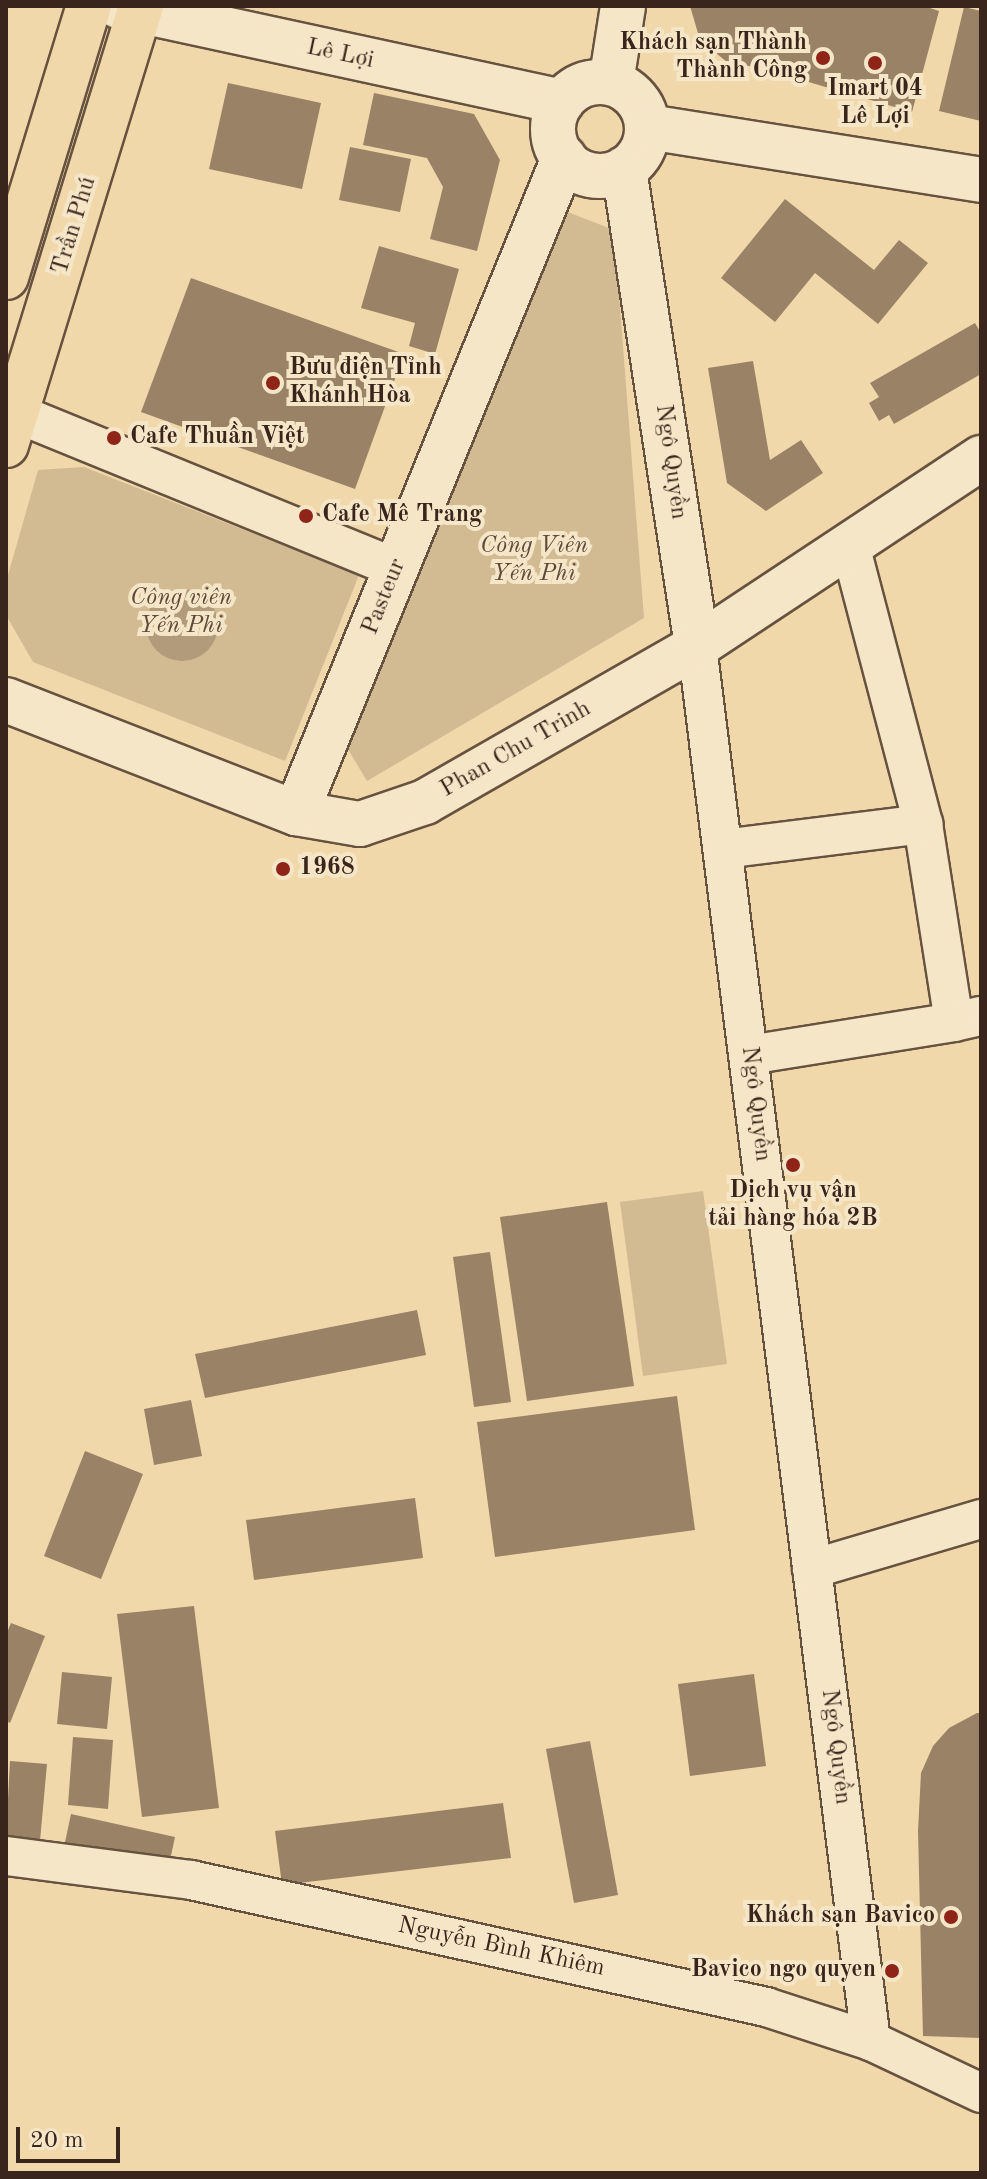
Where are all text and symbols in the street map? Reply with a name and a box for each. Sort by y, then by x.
place label: Khách sạn Thành Thành Công [619,30,807,86]
street label: Lê Lợi [304,34,376,76]
marker: Khách sạn Thành Thành Công [814,49,832,67]
marker: Imart 04 Lê Lợi [866,54,884,72]
place label: Imart 04 Lê Lợi [827,76,923,132]
street label: Trần Phú [47,174,103,278]
place label: Bưu điện Tỉnh Khánh Hòa [289,355,442,411]
marker: Bưu điện Tỉnh Khánh Hòa [264,374,282,392]
street label: Ngô Quyền [648,403,692,521]
place label: Cafe Thuần Việt [130,424,305,452]
marker: Cafe Thuần Việt [105,429,123,447]
place label: Cafe Mê Trang [322,502,482,530]
marker: Cafe Mê Trang [297,507,315,525]
park label: Công Viên Yến Phi [480,533,588,589]
street label: Pasteur [357,555,413,639]
park label: Công viên Yến Phi [130,585,232,641]
street label: Phan Chu Trinh [436,695,596,805]
place label: 1968 [299,855,355,883]
marker: 1968 [274,860,292,878]
street label: Ngô Quyền [734,1045,776,1163]
marker: Dịch vụ vận tải hàng hóa 2B [784,1156,802,1174]
place label: Dịch vụ vận tải hàng hóa 2B [708,1178,878,1234]
street label: Ngô Quyền [814,1688,856,1806]
place label: Khách sạn Bavico [746,1903,935,1931]
marker: Khách sạn Bavico [942,1908,960,1926]
street label: Nguyễn Bình Khiêm [395,1912,607,1984]
place label: Bavico ngo quyen [691,1957,876,1985]
marker: Bavico ngo quyen [883,1962,901,1980]
scale bar [20,2111,124,2161]
text: 20 m [30,2129,84,2153]

